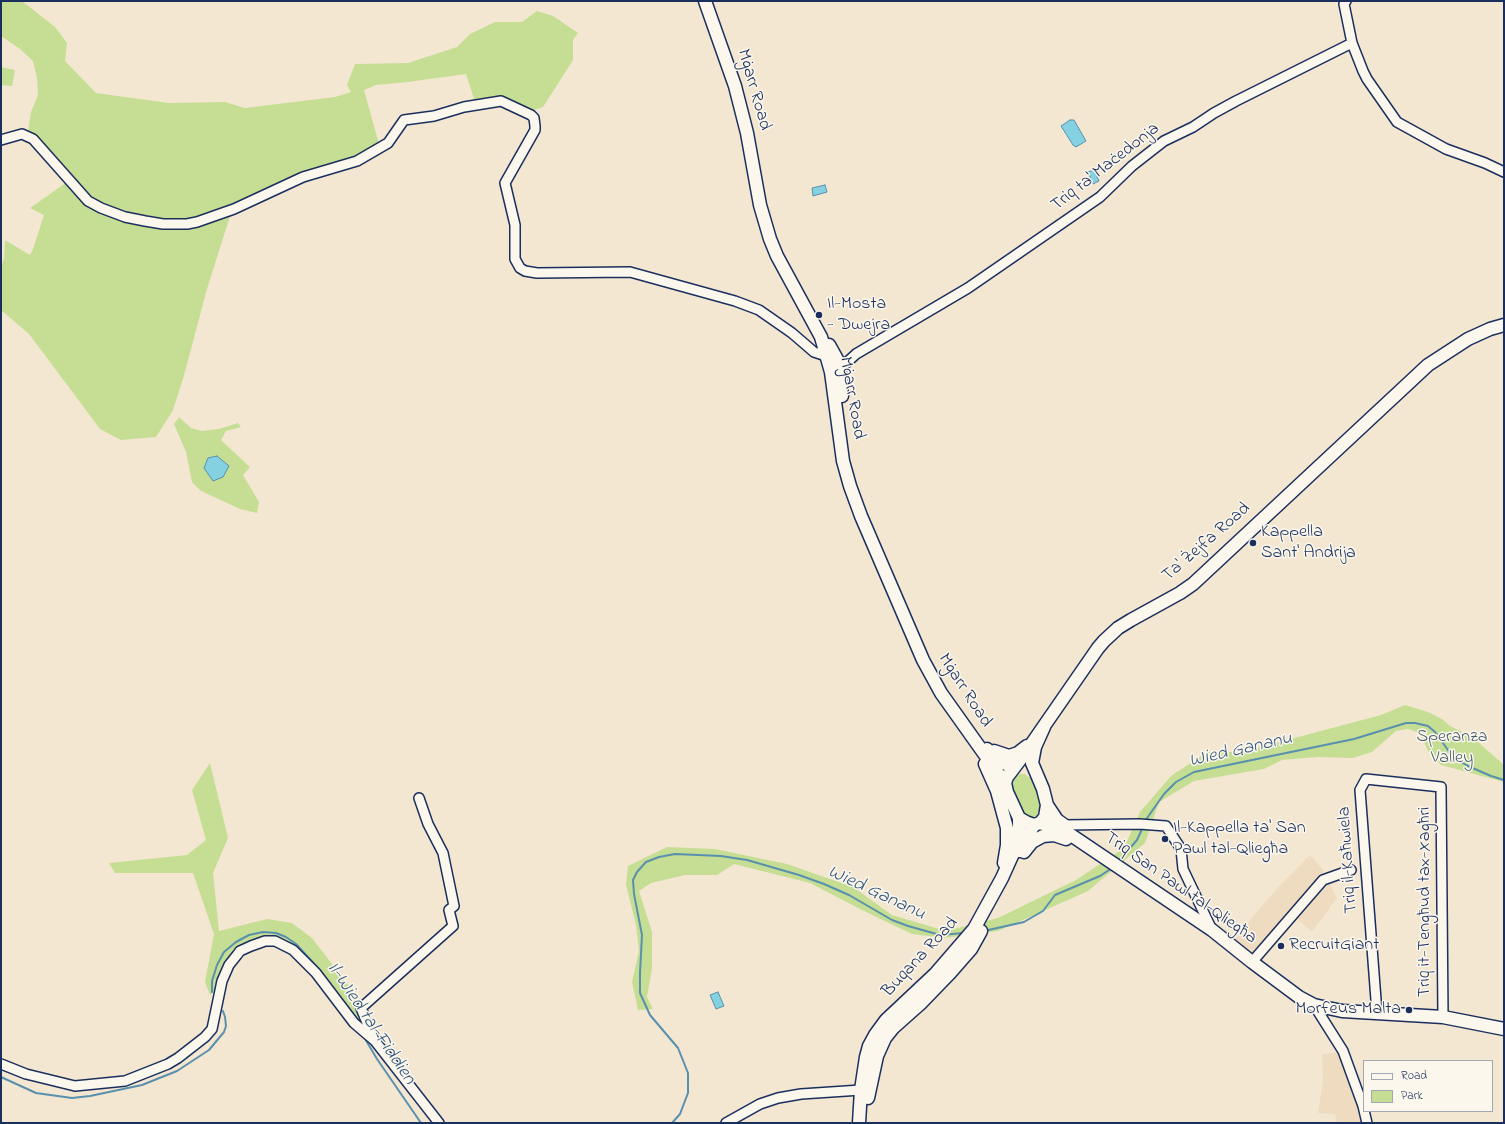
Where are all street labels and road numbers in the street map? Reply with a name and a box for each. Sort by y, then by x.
street label: Mġarr Road [731,47,775,133]
street label: Triq ta' Maċedonja [1047,119,1165,217]
street label: Mġarr Road [833,355,869,441]
street label: Ta' Żejfa Road [1158,499,1256,587]
street label: Mġarr Road [932,650,996,732]
street label: Triq il-Kaħwiela [1334,806,1364,914]
street label: Triq it-Tengħud tax-Xagħri [1415,807,1437,997]
street label: Triq San Pawl tal-Qliegħa [1100,828,1260,950]
street label: Buqana Road [878,913,964,1003]

